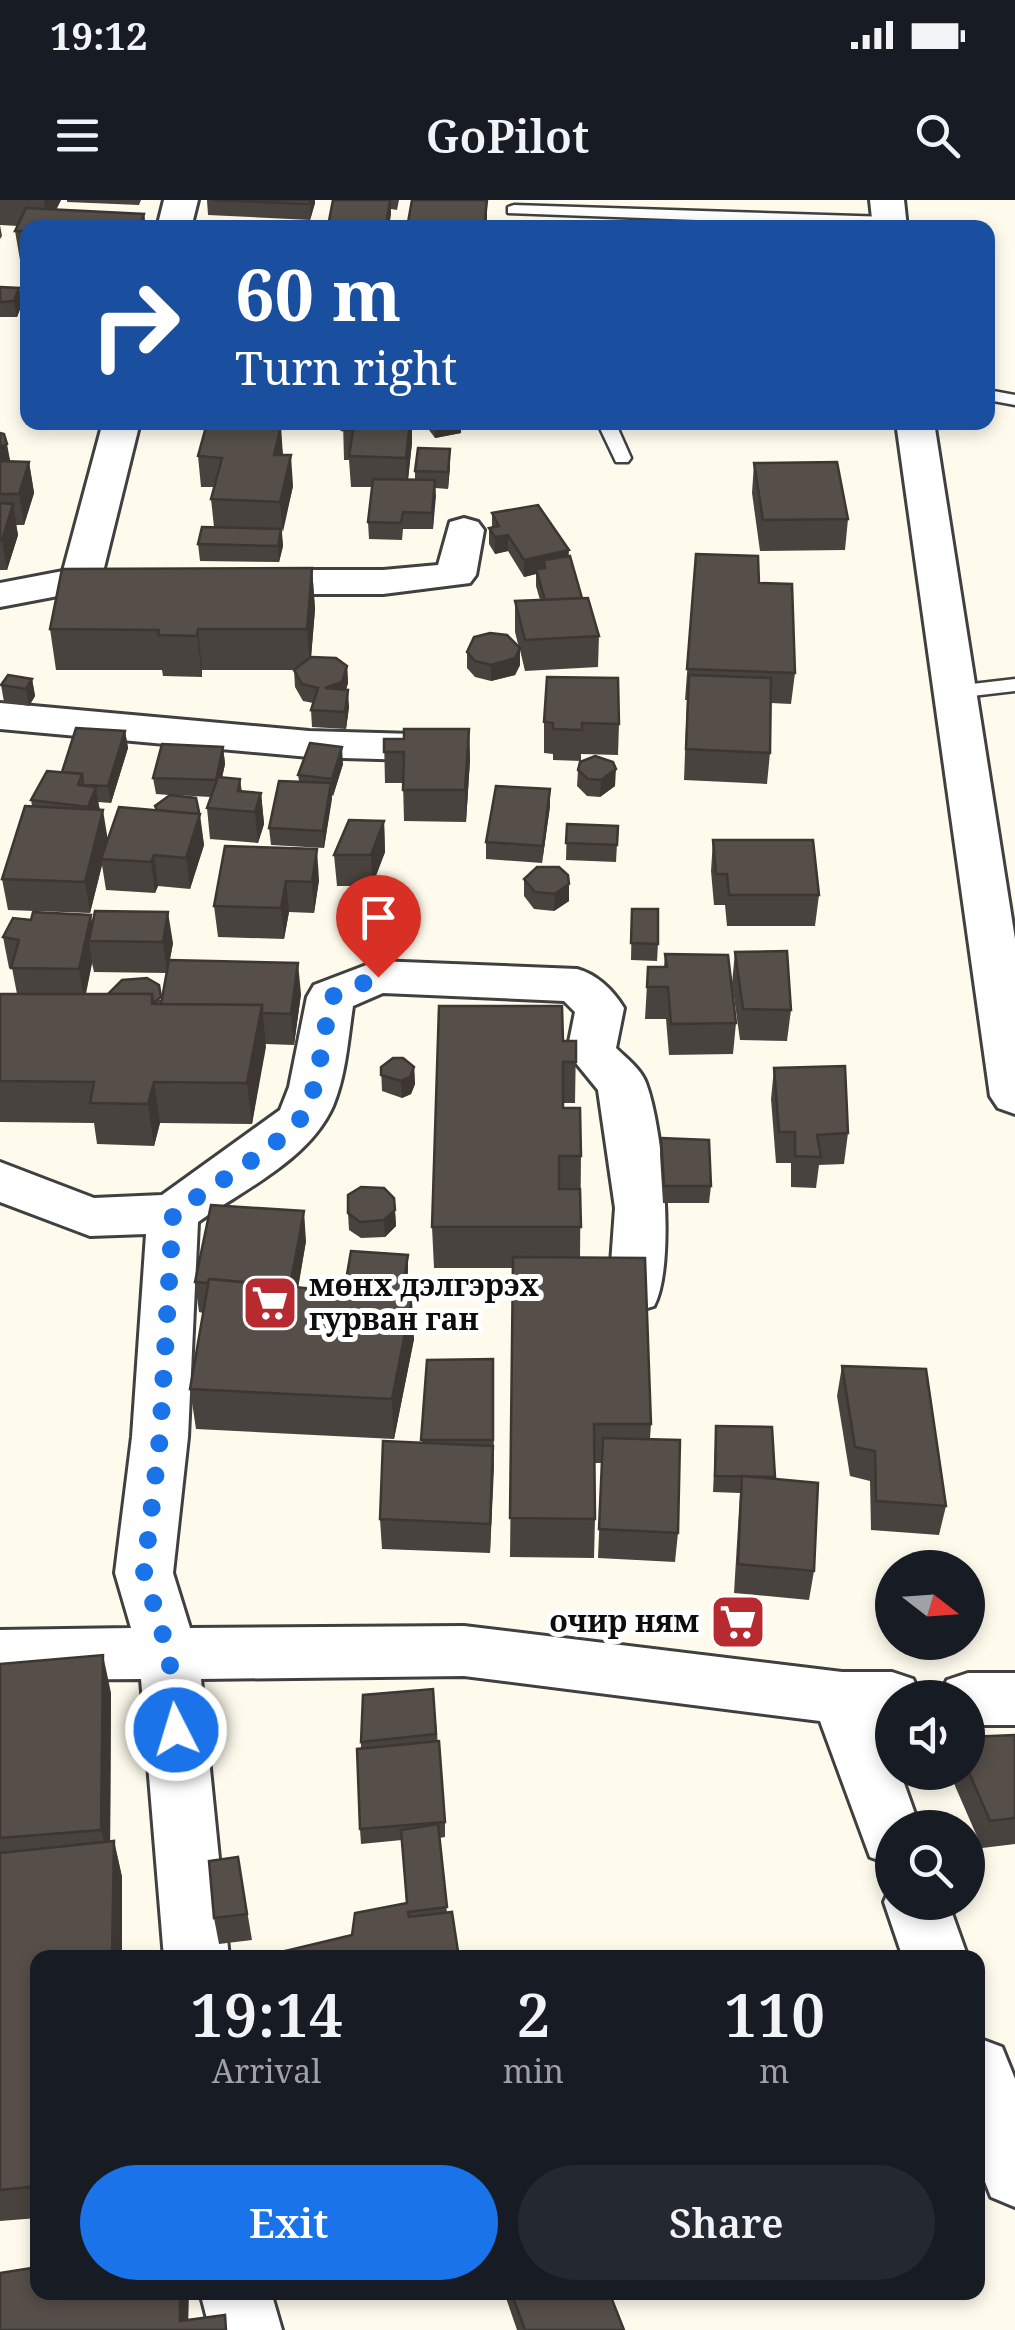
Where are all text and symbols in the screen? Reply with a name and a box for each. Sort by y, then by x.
text: 19:12 [50,9,147,61]
text: GoPilot [426,105,589,166]
icon: menu [50,108,105,163]
icon: search [910,108,965,163]
text: 60 m [235,246,401,342]
icon: right [70,260,200,390]
text: Turn right [235,337,457,398]
pin [336,875,421,978]
icon: arrive [351,890,406,945]
place label: мөнх дэлгэрэх гурван ган [309,1264,540,1339]
supermarket icon: мөнх дэлгэрэх гурван ган [240,1273,300,1333]
north arrow [875,1550,985,1660]
map controls [875,1550,985,1920]
supermarket icon: очир ням [708,1592,768,1652]
place label: очир ням [549,1600,699,1641]
position arrow [124,1678,228,1782]
button: sound [875,1680,985,1790]
button: search [875,1810,985,1920]
text: 19:14 [190,1973,343,2055]
text: 2 [516,1973,550,2055]
text: 110 [724,1973,825,2055]
text: Arrival [212,2049,321,2092]
text: min [503,2049,564,2092]
text: m [759,2049,790,2092]
button: Exit [80,2165,498,2280]
button: Share [518,2165,935,2280]

